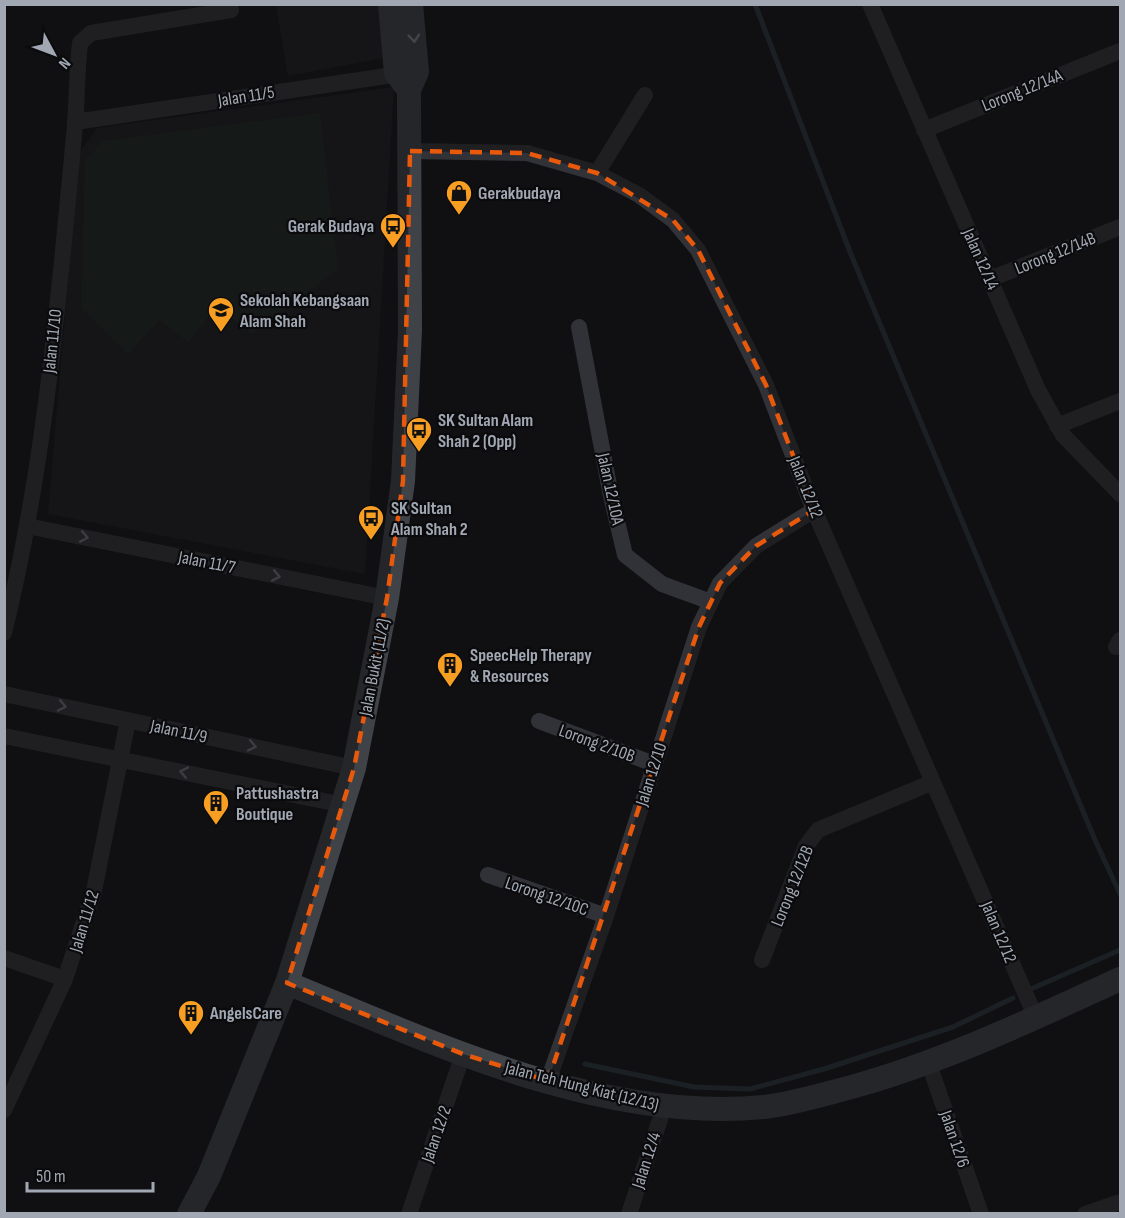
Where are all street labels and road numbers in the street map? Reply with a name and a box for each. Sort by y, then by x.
street label: Lorong 12/14A [979,65,1066,116]
street label: Jalan 11/5 [215,82,276,111]
street label: Jalan 12/14 [957,224,1004,294]
street label: Lorong 12/14B [1012,228,1099,279]
street label: Jalan 11/10 [39,308,66,375]
street label: Jalan 12/10A [592,450,628,527]
street label: Jalan 12/12 [783,452,827,521]
street label: Jalan 11/7 [176,546,238,578]
street label: Jalan Bukit (11/2) [355,617,394,719]
street label: Jalan 11/9 [148,715,209,748]
street label: Lorong 2/10B [556,720,638,767]
street label: Jalan 12/10 [631,740,672,809]
street label: Lorong 12/12B [767,843,818,930]
street label: Lorong 12/10C [502,872,591,921]
street label: Jalan 11/12 [65,888,104,956]
street label: Jalan 12/12 [976,897,1021,966]
street label: Jalan Teh Hung Kiat (12/13) [502,1057,661,1116]
street label: Jalan 12/2 [417,1103,456,1166]
street label: Jalan 12/6 [935,1107,974,1171]
street label: Jalan 12/4 [627,1129,666,1192]

